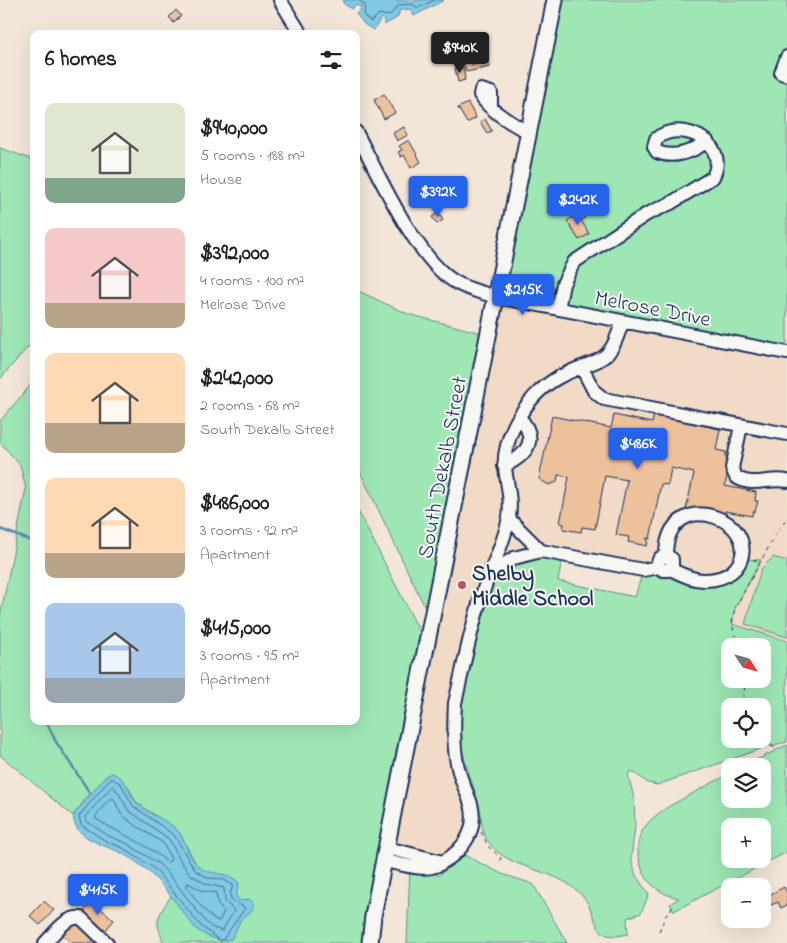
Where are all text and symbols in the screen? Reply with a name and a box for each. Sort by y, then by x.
pin: $940K [425,32,495,74]
text: $940K [442,36,478,60]
text: 6 homes [45,45,117,75]
icon: filters [317,46,345,74]
text: $940,000 [200,114,268,144]
icon: home [85,123,145,183]
text: 5 rooms · 188 m² [200,144,305,168]
text: House [200,168,242,192]
pin: $392K [403,176,473,218]
text: $392K [420,180,456,204]
pin: $242K [543,184,613,226]
text: $242K [558,188,598,212]
text: $392,000 [200,239,269,269]
icon: home [85,248,145,308]
text: 4 rooms · 100 m² [200,269,304,293]
pin: $215K [488,274,558,316]
text: $215K [503,278,543,302]
street label: Melrose Drive [592,283,713,337]
text: Melrose Drive [200,293,286,317]
text: $242,000 [200,364,273,394]
icon: home [85,373,145,433]
street label: South Dekalb Street [411,373,477,562]
text: 2 rooms · 68 m² [200,394,300,418]
text: South Dekalb Street [200,418,335,442]
pin: $486K [603,428,673,470]
text: $486K [619,432,657,456]
text: $486,000 [200,489,269,519]
icon: home [85,498,145,558]
text: 3 rooms · 92 m² [200,519,298,543]
text: Apartment [200,543,270,567]
place label: Shelby Middle School [472,559,594,616]
marker: Shelby Middle School [456,579,468,591]
text: $415,000 [200,614,271,644]
icon: home [85,623,145,683]
north arrow [721,638,771,688]
map controls [721,638,771,928]
text: 3 rooms · 95 m² [200,644,299,668]
text: Apartment [200,668,270,692]
button: locate [721,698,771,748]
button: layers [721,758,771,808]
button: + [721,818,771,868]
pin: $415K [63,874,133,916]
text: $415K [79,878,117,902]
button: − [721,878,771,928]

